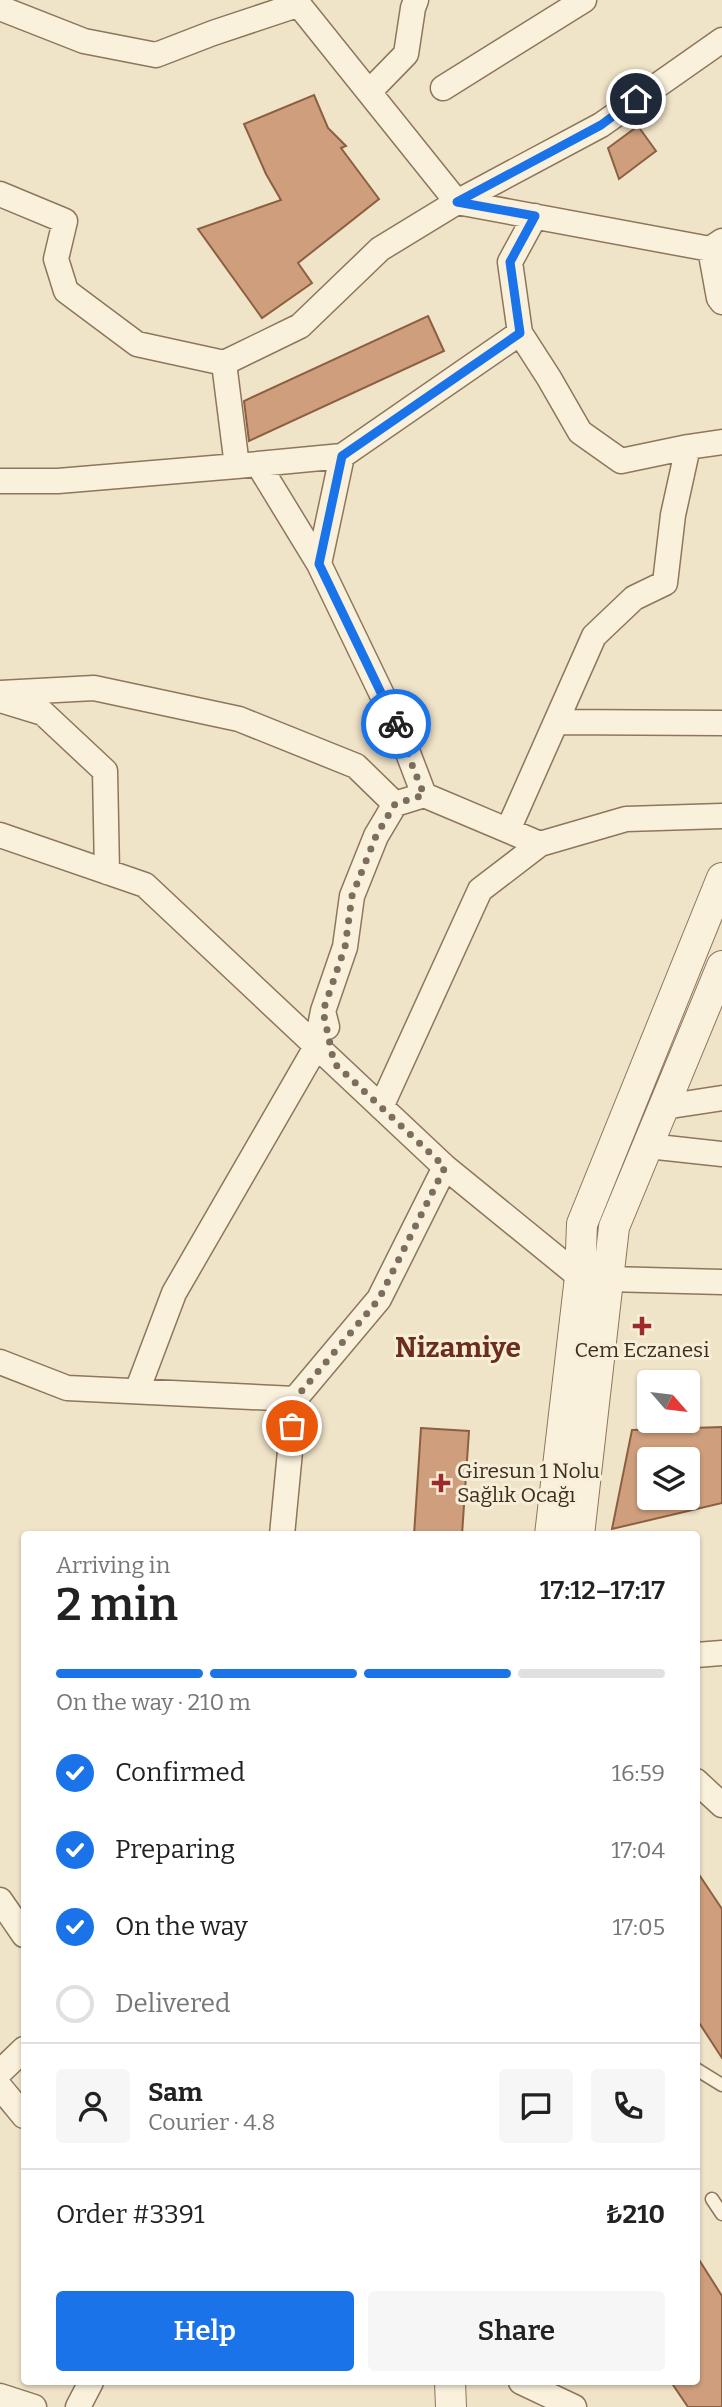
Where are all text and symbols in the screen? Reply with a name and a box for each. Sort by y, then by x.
pin [606,69,666,129]
icon: home [617,80,655,118]
courier [361,689,431,759]
icon: bike [377,705,415,743]
marker: Cem Eczanesi [634,1318,650,1334]
district label: Nizamiye [395,1331,521,1364]
place label: Cem Eczanesi [575,1337,709,1363]
north arrow [637,1370,700,1433]
map controls [637,1370,700,1510]
pin [262,1396,322,1456]
icon: bag [273,1407,311,1445]
button: layers [637,1447,700,1510]
place label: Giresun 1 Nolu Sağlık Ocağı [457,1458,600,1508]
marker: Giresun 1 Nolu Sağlık Ocağı [431,1473,451,1493]
text: Arriving in [56,1551,170,1579]
text: 17:12–17:17 [540,1575,665,1606]
text: 2 min [56,1577,178,1632]
text: On the way · 210 m [56,1688,251,1716]
icon: check [56,1754,94,1792]
text: Confirmed [115,1757,245,1788]
text: 16:59 [612,1759,665,1787]
icon: check [56,1831,94,1869]
text: Preparing [115,1834,235,1865]
text: 17:04 [611,1836,665,1864]
icon: check [56,1908,94,1946]
text: On the way [115,1911,248,1942]
text: 17:05 [612,1913,665,1941]
text: Delivered [115,1988,230,2019]
button: person [56,2069,130,2143]
button: chat [499,2069,573,2143]
button: phone [591,2069,665,2143]
text: Sam [148,2077,203,2108]
text: Courier · 4.8 [148,2108,275,2136]
text: Order #3391 [56,2199,205,2230]
text: ₺210 [605,2199,665,2230]
button: Help [56,2291,354,2371]
button: Share [368,2291,665,2371]

